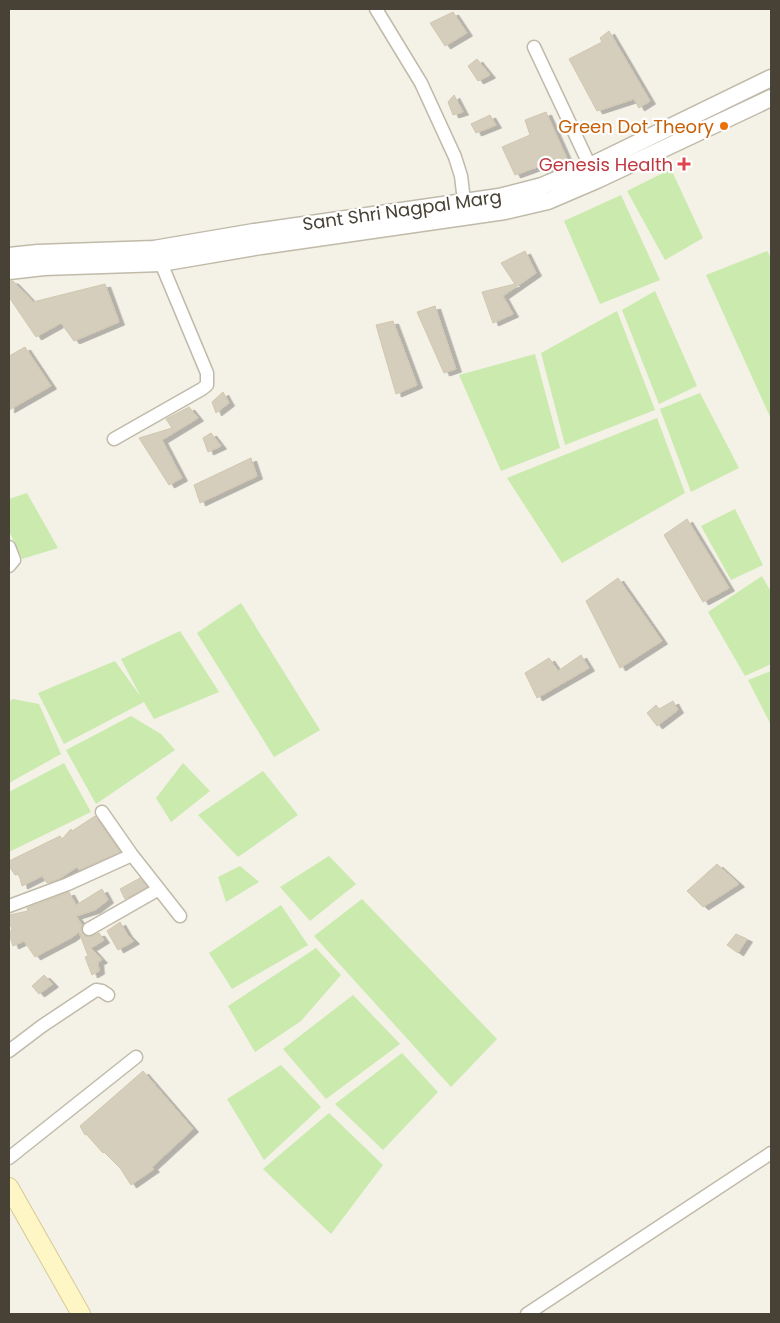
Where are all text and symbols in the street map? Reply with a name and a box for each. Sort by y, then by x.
place label: Green Dot Theory [558,114,714,139]
marker: Green Dot Theory [718,120,730,132]
place label: Genesis Health [539,152,673,177]
marker: Genesis Health [677,157,691,171]
street label: Sant Shri Nagpal Marg [301,184,503,236]

